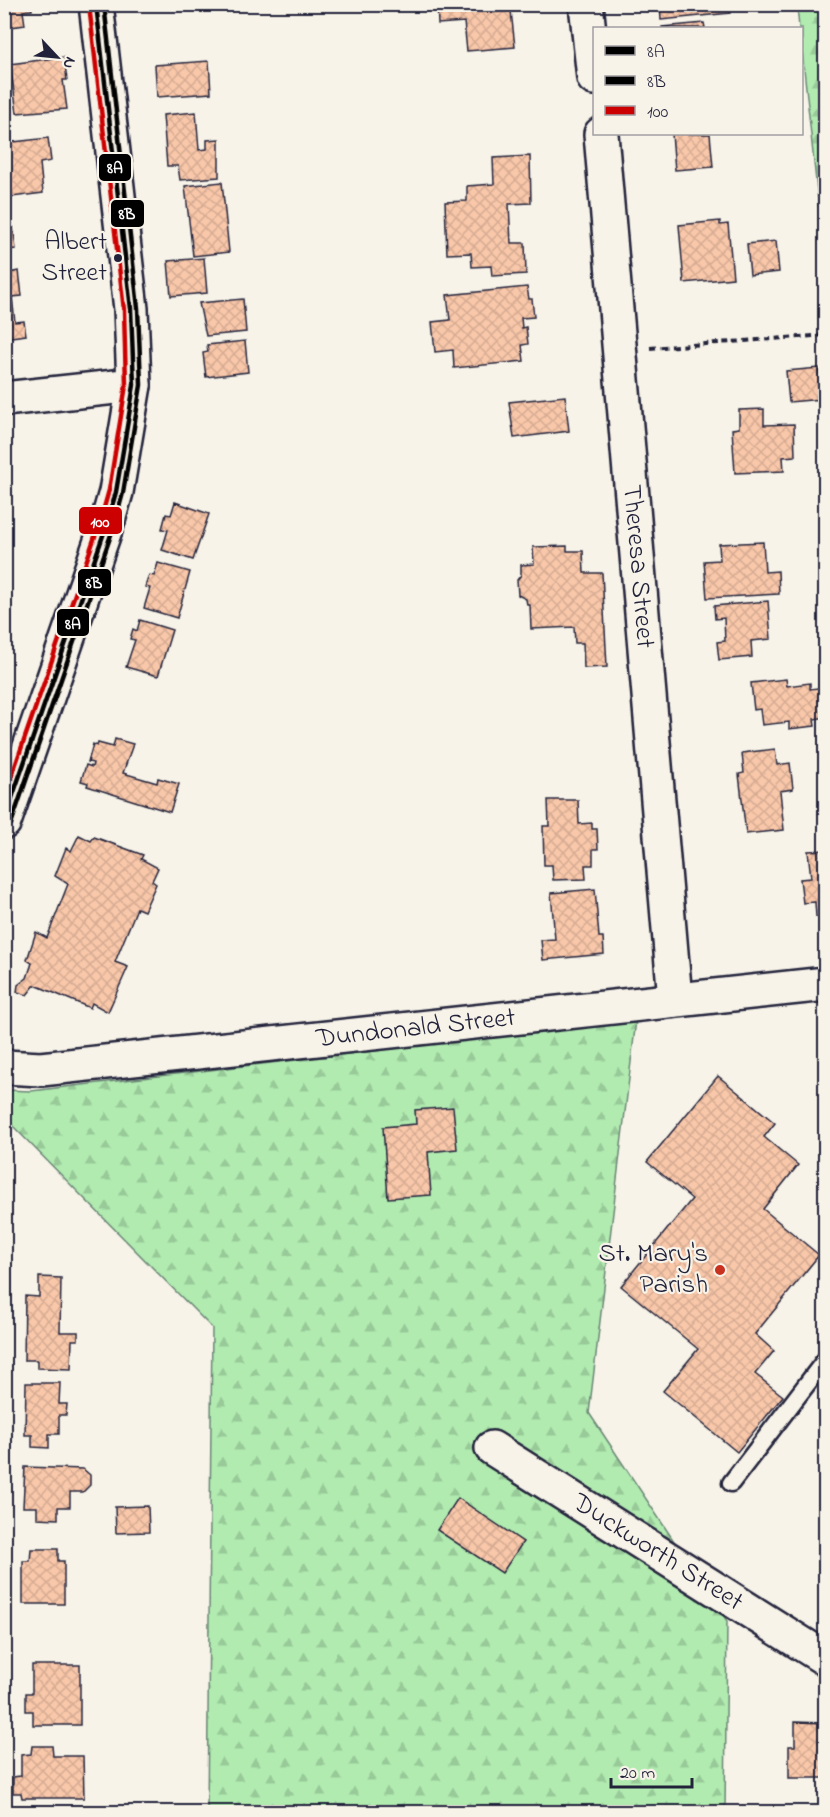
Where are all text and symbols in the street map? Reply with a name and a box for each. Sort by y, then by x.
north arrow [27,27,87,87]
legend [593,27,803,135]
text: 8A [647,40,665,66]
text: N [55,53,82,73]
text: 8B [647,70,666,96]
text: 100 [647,100,668,126]
line badge: 8A [98,153,132,182]
text: 8A [106,157,123,181]
line badge: 8B [110,199,145,228]
text: 8B [118,203,136,227]
place label: Albert Street [41,224,107,293]
marker: Albert Street [112,252,124,264]
street label: Theresa Street [612,483,664,650]
line badge: 100 [78,506,123,535]
text: 100 [91,511,110,535]
line badge: 8B [77,568,112,597]
text: 8B [85,572,103,596]
line badge: 8A [56,608,90,637]
text: 8A [64,613,81,637]
street label: Dundonald Street [313,998,517,1059]
place label: St. Mary's Parish [598,1235,708,1305]
marker: St. Mary's Parish [713,1263,727,1277]
street label: Duckworth Street [564,1483,751,1621]
scale bar [611,1751,692,1789]
text: 20 m [620,1761,655,1787]

